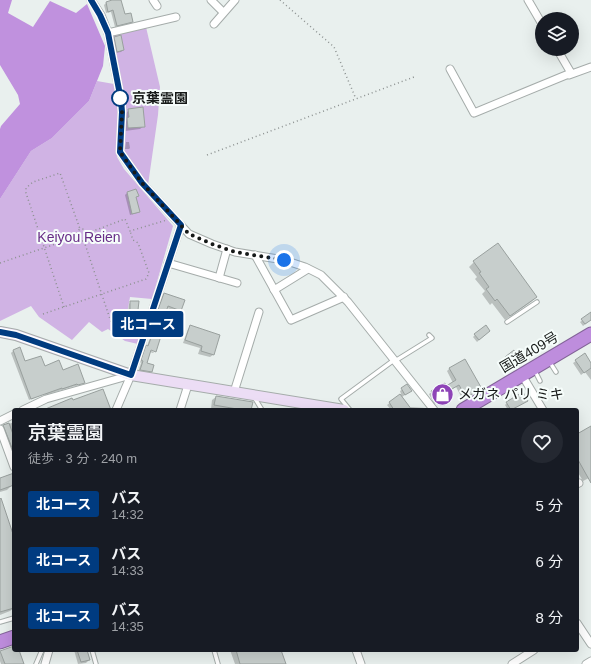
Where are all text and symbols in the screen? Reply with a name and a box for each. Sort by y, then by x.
map controls [535,12,579,56]
button: layers [535,12,579,56]
marker: 京葉霊園 [111,89,129,107]
place label: 京葉霊園 [132,90,188,106]
park label: Keiyou Reien [37,229,121,245]
your location [274,250,294,270]
line badge: 北コース [120,311,176,337]
text: 北コース [120,316,176,332]
street label: 国道409号 [497,328,561,376]
shop icon: メガネ パリ ミキ [429,381,455,407]
place label: メガネ パリ ミキ [458,386,564,402]
button: heart [521,421,563,463]
text: 京葉霊園 [28,422,104,443]
text: 徒歩 · 3 分 · 240 m [28,451,137,466]
text: バス [111,489,141,506]
text: 北コース [36,496,91,512]
text: 5 分 [535,497,563,514]
text: 14:32 [111,507,144,522]
text: バス [111,545,141,562]
text: 北コース [36,552,91,568]
text: 6 分 [535,553,563,570]
text: 14:33 [111,563,144,578]
text: バス [111,601,141,618]
text: 北コース [36,608,91,624]
text: 8 分 [535,609,563,626]
text: 14:35 [111,619,144,634]

